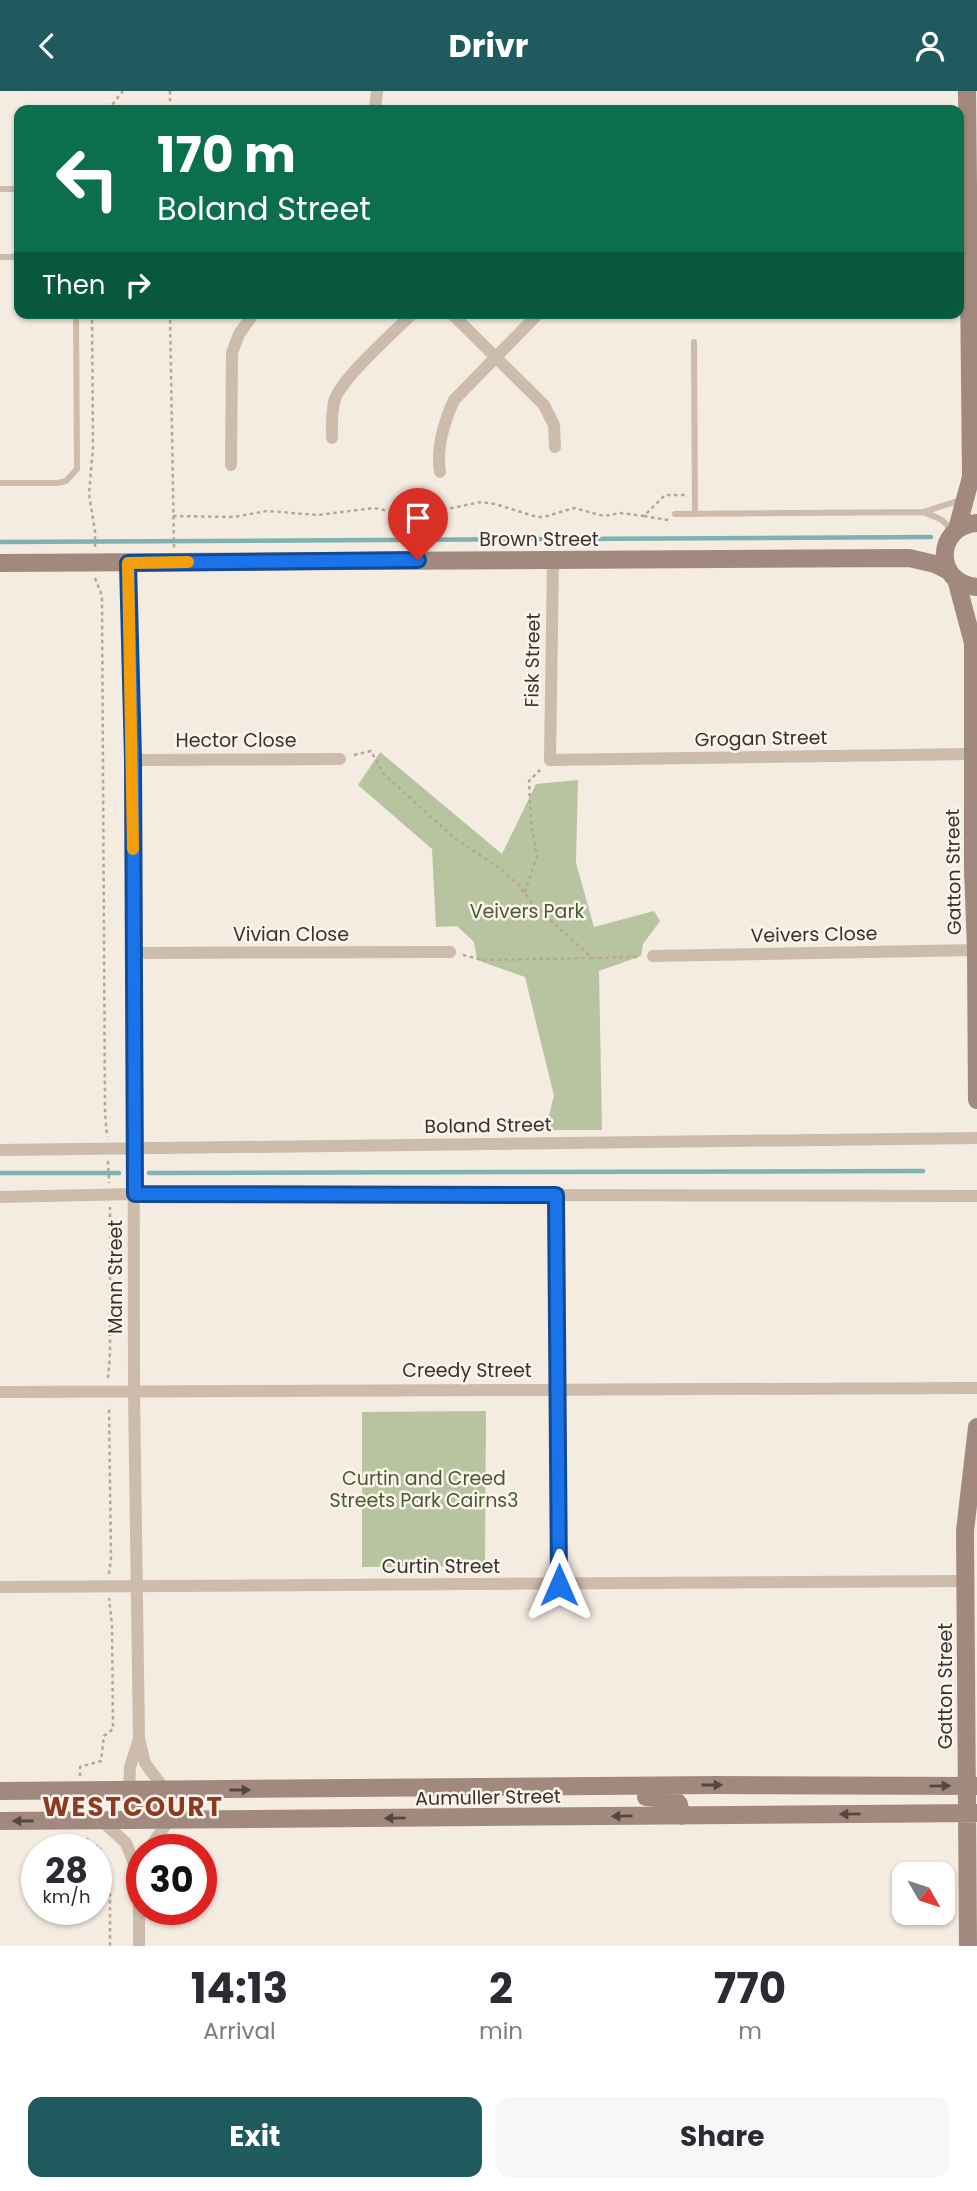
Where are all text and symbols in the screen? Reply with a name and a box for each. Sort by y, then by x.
text: Drivr [448,23,529,68]
icon: back [28,27,66,65]
icon: person [911,27,949,65]
text: 170 m [157,121,296,189]
icon: left [42,133,133,224]
text: Boland Street [157,186,371,231]
icon: right [119,266,157,304]
text: Then [42,267,105,303]
pin [388,488,448,560]
icon: arrive [399,499,437,537]
street label: Brown Street [479,526,599,553]
street label: Fisk Street [518,612,547,708]
street label: Grogan Street [694,724,828,753]
street label: Hector Close [176,727,296,754]
street label: Gatton Street [939,808,968,935]
park label: Veivers Park [470,898,584,925]
street label: Veivers Close [750,920,878,949]
street label: Vivian Close [233,921,349,948]
street label: Boland Street [424,1111,552,1140]
street label: Mann Street [102,1220,129,1334]
street label: Creedy Street [402,1357,532,1384]
park label: Curtin and Creed Streets Park Cairns3 [330,1465,518,1514]
position arrow [522,1548,596,1622]
street label: Curtin Street [382,1553,500,1580]
street label: Gatton Street [932,1623,959,1749]
one-way arrow [701,1779,723,1791]
one-way arrow [929,1780,951,1792]
street label: Aumuller Street [415,1783,561,1812]
one-way arrow [229,1784,251,1796]
district label: WESTCOURT [42,1789,224,1825]
one-way arrow [838,1808,860,1820]
one-way arrow [611,1810,633,1822]
one-way arrow [383,1813,405,1824]
one-way arrow [11,1815,33,1827]
speed limit sign: 30 [126,1834,217,1925]
text: 28 [45,1846,88,1895]
north arrow [892,1862,956,1925]
map controls [892,1862,955,1925]
text: km/h [43,1884,90,1909]
text: 14:13 [191,1959,288,2018]
text: 2 [489,1959,513,2018]
text: 770 [714,1959,786,2018]
text: Arrival [203,2015,276,2047]
text: min [479,2015,523,2047]
text: m [738,2015,762,2047]
button: Exit [28,2097,482,2177]
button: Share [496,2097,949,2177]

